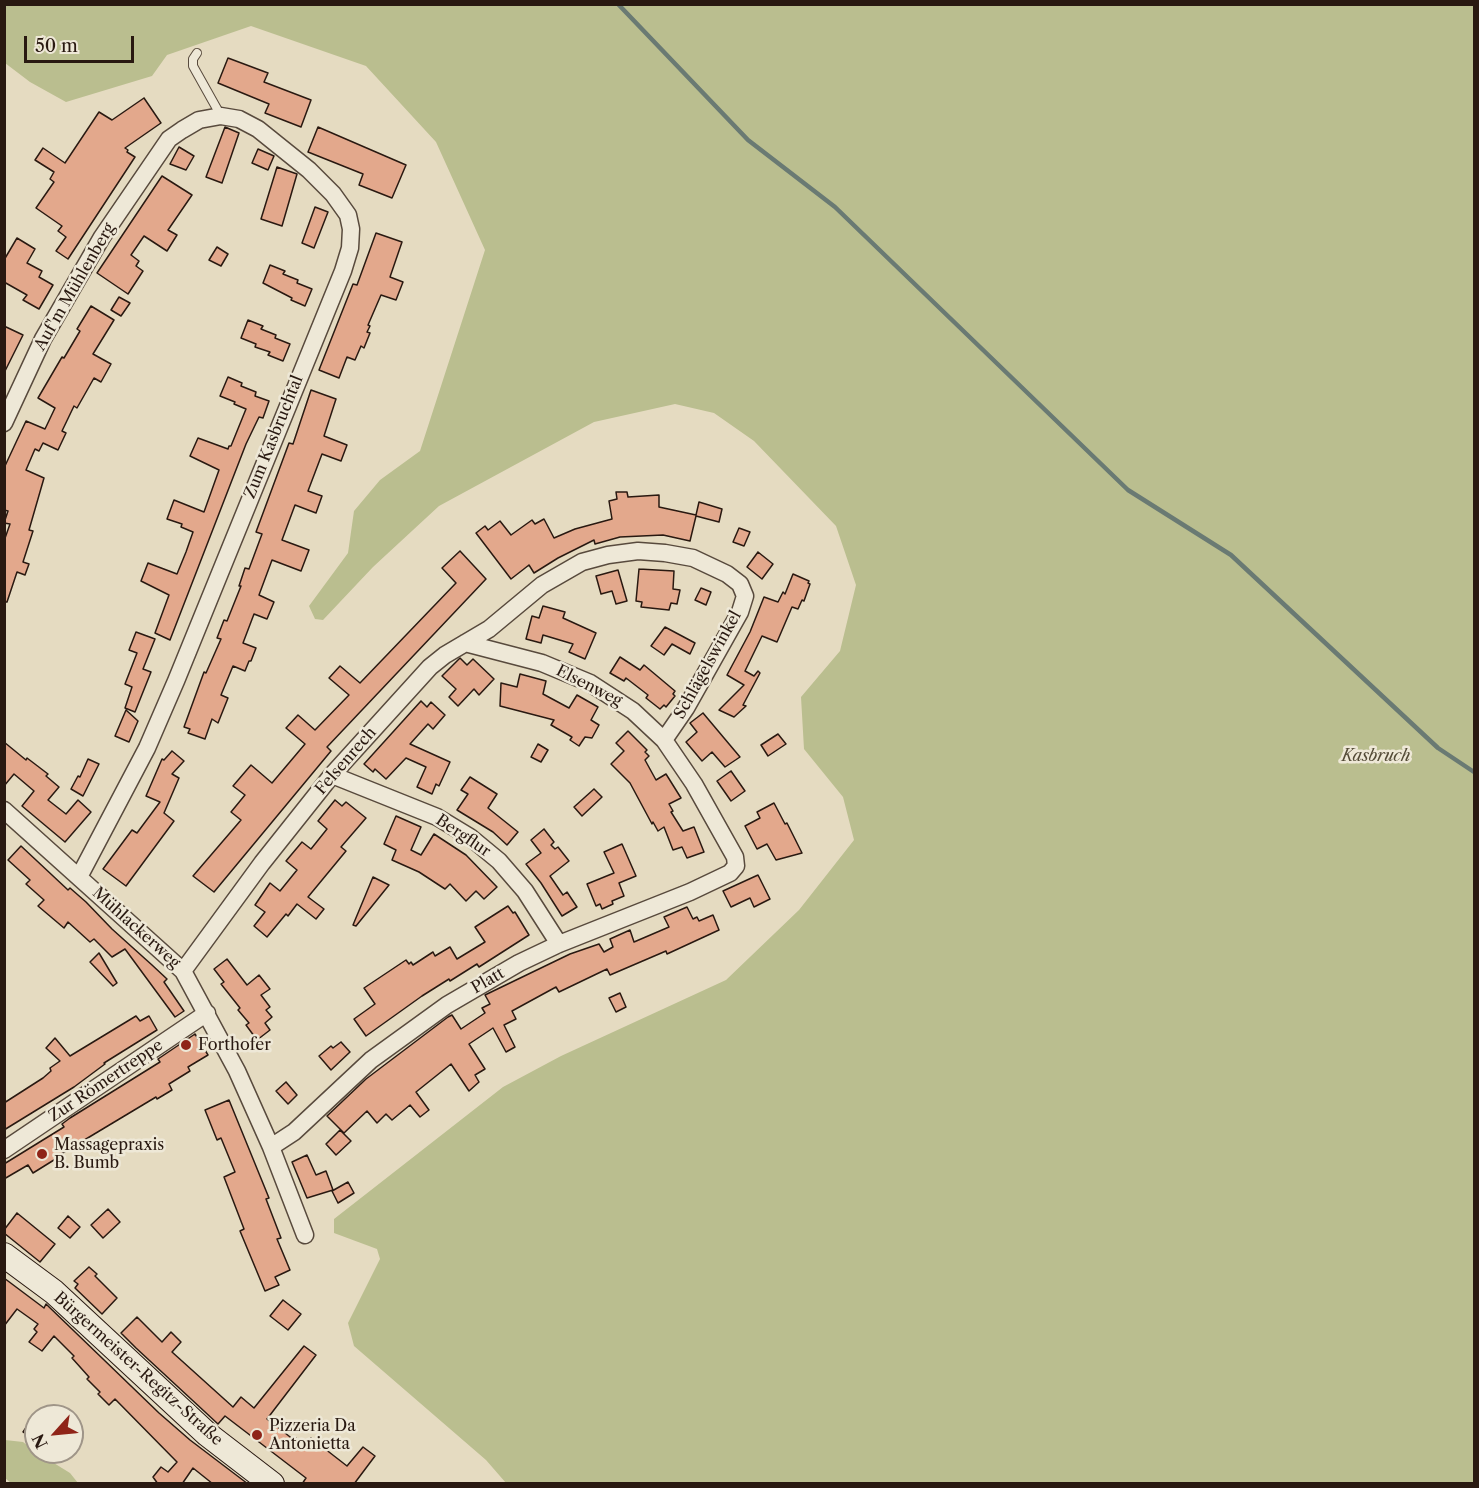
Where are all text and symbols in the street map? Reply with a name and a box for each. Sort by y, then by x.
scale bar [27,24,136,62]
text: 50 m [35,35,78,57]
street label: Auf'm Mühlenberg [31,220,119,354]
street label: Zum Kasbruchtal [241,373,307,501]
street label: Schlägelswinkel [670,608,746,722]
street label: Elsenweg [553,661,625,711]
street label: Felsenrech [311,723,381,799]
park label: Kasbruch [1342,746,1410,766]
street label: Bergflur [432,811,494,861]
street label: Mühlackerweg [88,884,184,972]
street label: Platt [468,964,508,998]
place label: Forthofer [198,1035,271,1055]
street label: Zur Römertreppe [45,1036,167,1126]
marker: Forthofer [179,1038,193,1052]
place label: Massagepraxis B. Bumb [54,1135,164,1173]
marker: Massagepraxis B. Bumb [35,1147,49,1161]
street label: Bürgermeister-Regitz-Straße [50,1288,226,1450]
north arrow [24,1404,84,1464]
place label: Pizzeria Da Antonietta [269,1416,356,1454]
marker: Pizzeria Da Antonietta [250,1428,264,1442]
text: N [28,1431,52,1452]

